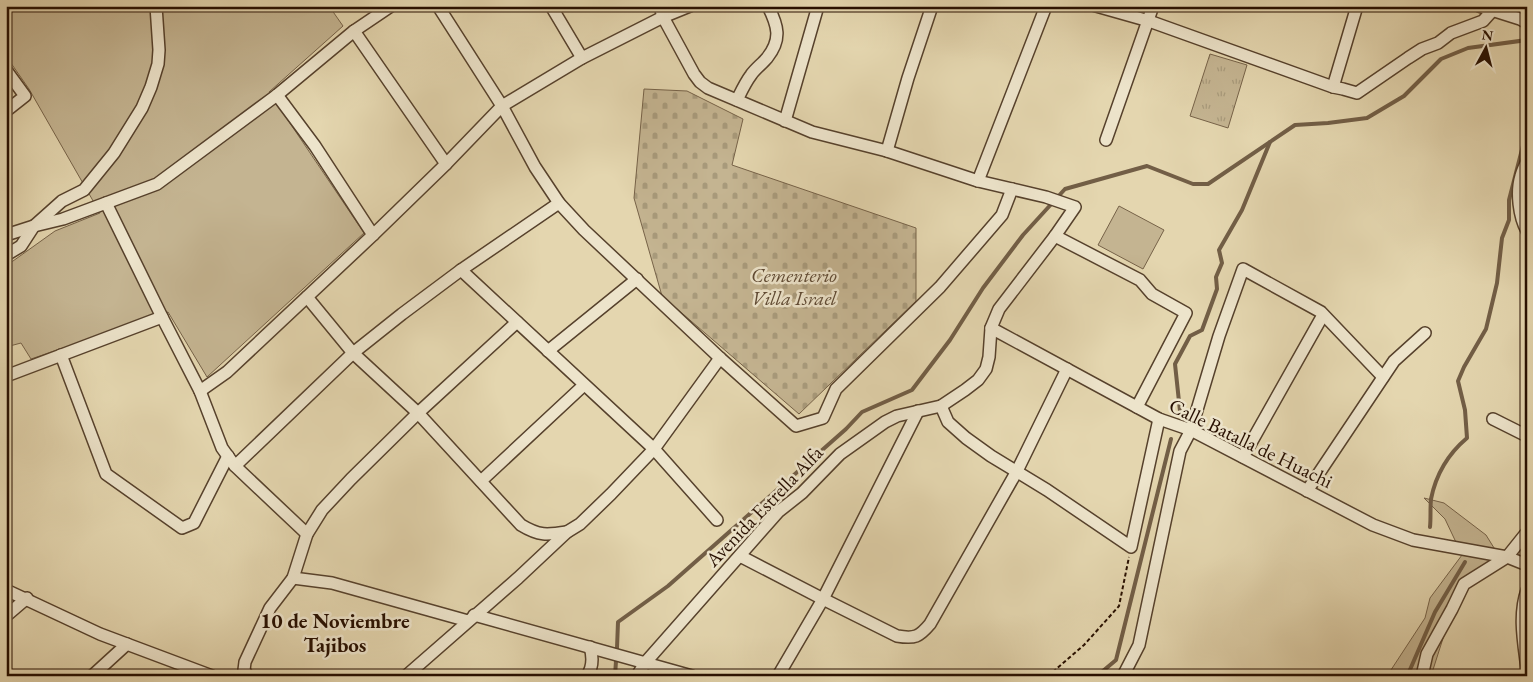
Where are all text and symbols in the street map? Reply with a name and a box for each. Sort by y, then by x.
north arrow [1460,22,1510,72]
text: N [1481,25,1495,45]
park label: Cementerio Villa Israel [751,262,838,311]
street label: Calle Batalla de Huachi [1165,392,1337,494]
street label: Avenida Estrella Alfa [699,440,828,573]
district label: 10 de Noviembre Tajibos [260,607,410,658]

